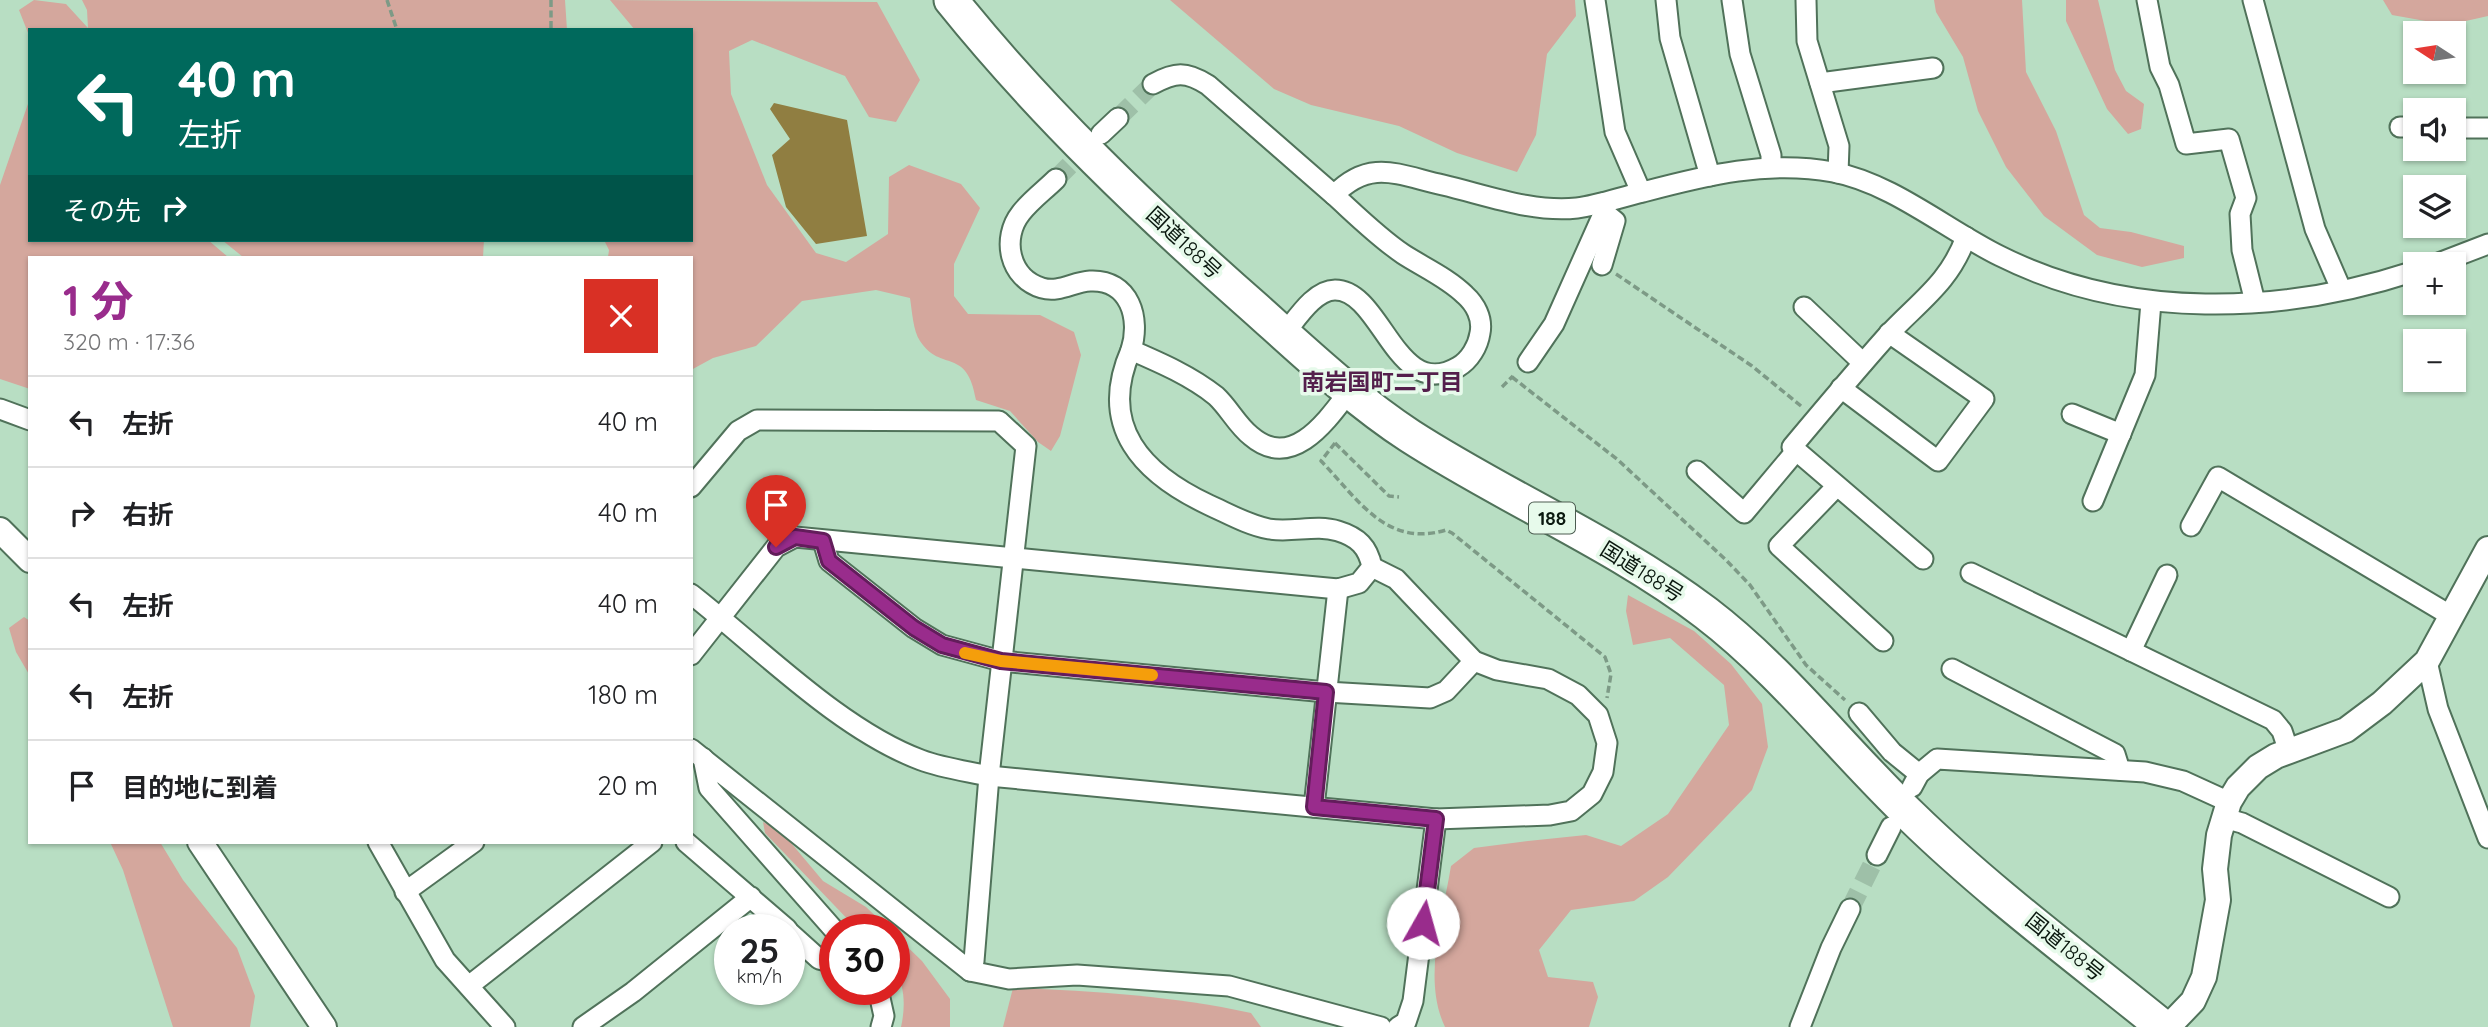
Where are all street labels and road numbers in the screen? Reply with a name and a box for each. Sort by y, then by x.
street label: 国道188号 [1142,201,1228,284]
road number: 188 [1529,503,1575,534]
street label: 国道188号 [1596,535,1689,607]
street label: 国道188号 [2021,907,2110,986]

